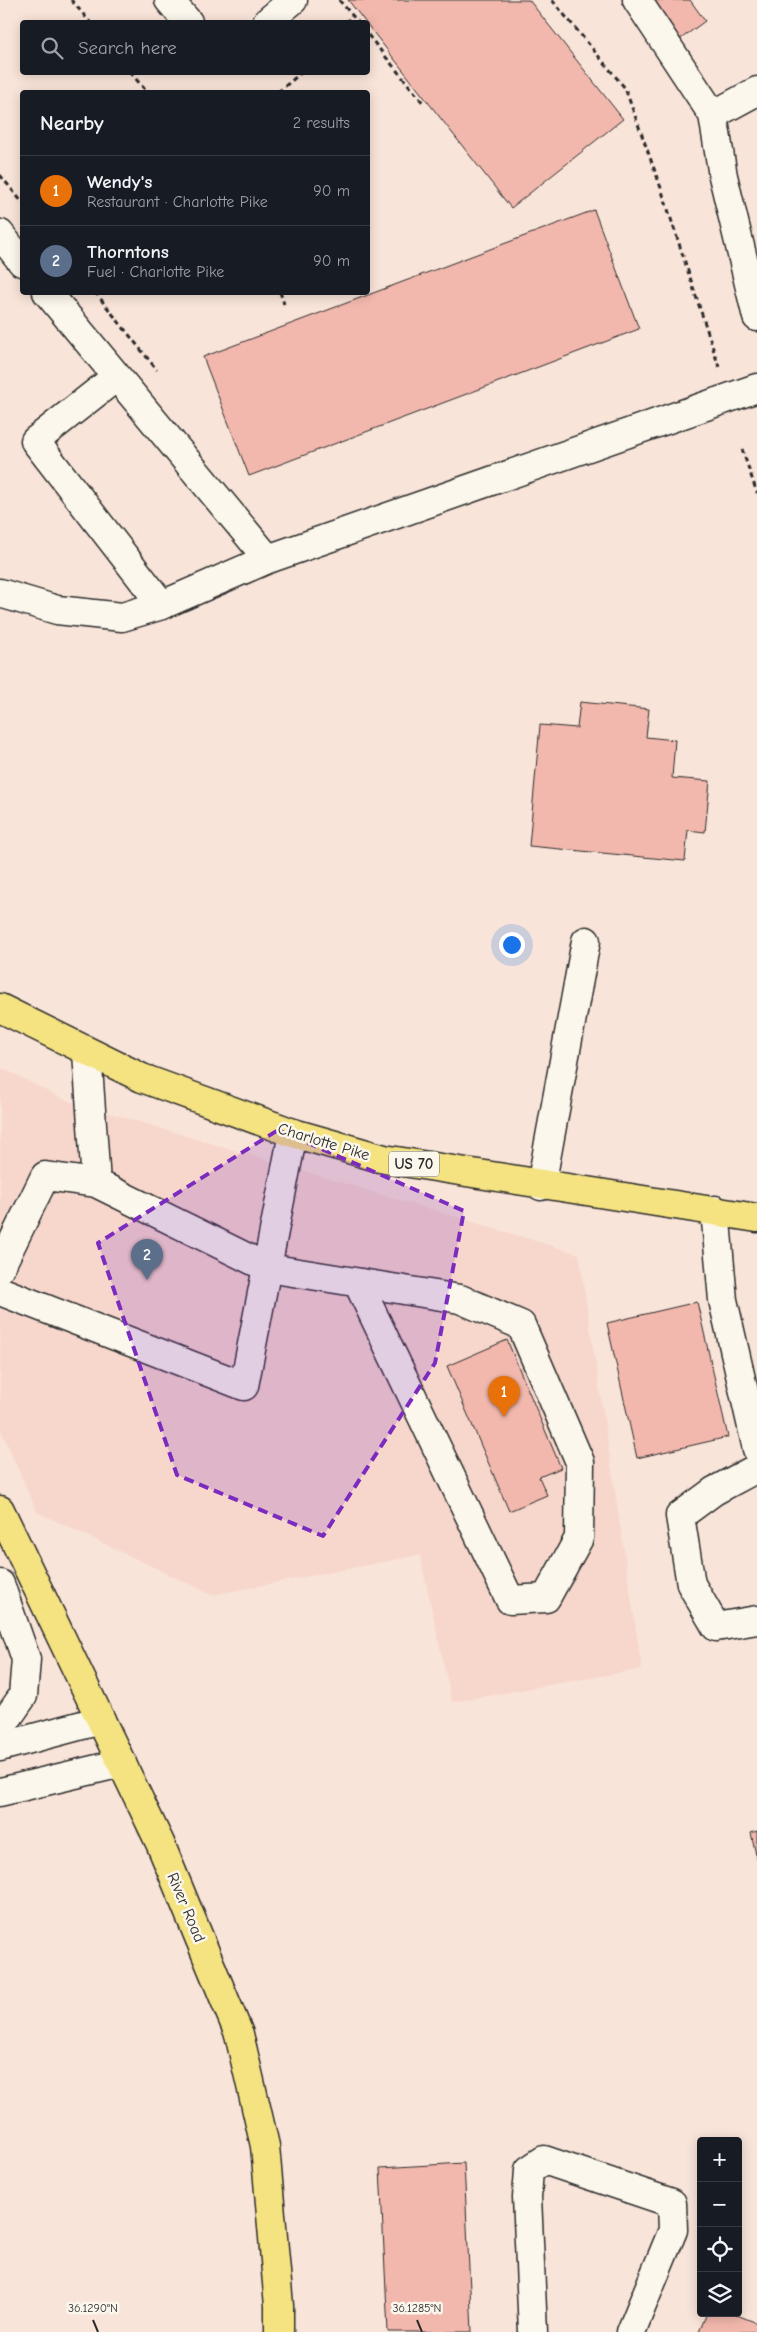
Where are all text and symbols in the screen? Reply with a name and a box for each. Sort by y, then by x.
search box [20,20,370,75]
icon: search [38,34,66,62]
text: Search here [78,37,177,59]
text: Nearby [40,111,104,135]
text: 2 results [293,114,350,132]
text: Wendy's [87,171,152,193]
text: 1 [53,182,59,200]
text: 90 m [313,182,350,200]
text: Restaurant · Charlotte Pike [87,193,268,211]
text: Thorntons [87,241,169,263]
text: 2 [52,252,60,270]
text: 90 m [313,252,350,270]
text: Fuel · Charlotte Pike [87,263,224,281]
your location [499,932,525,958]
street label: Charlotte Pike [276,1119,372,1164]
road number: US 70 [389,1152,439,1176]
pin: 2 [131,1239,163,1280]
pin: 1 [488,1376,520,1417]
street label: River Road [163,1870,209,1945]
map controls [697,2137,742,2317]
button: + [697,2137,742,2182]
button: − [697,2182,742,2227]
button: locate [697,2227,742,2272]
button: layers [697,2272,742,2317]
text: 36.1290°N [68,2301,118,2315]
text: 36.1285°N [393,2301,441,2315]

